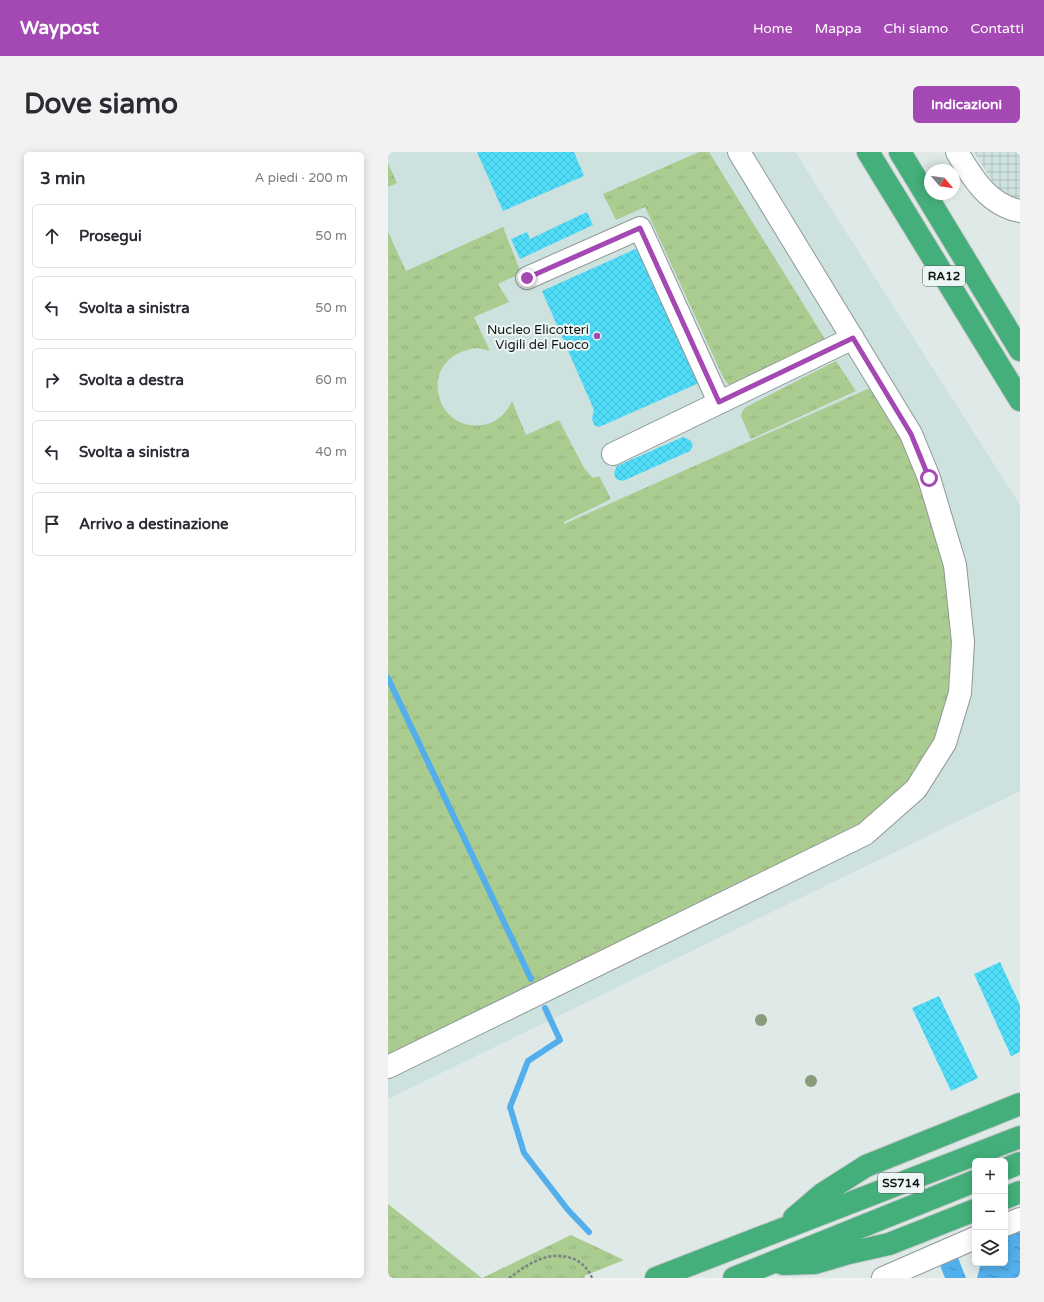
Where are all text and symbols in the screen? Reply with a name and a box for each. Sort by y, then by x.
text: Waypost [20,17,99,39]
text: Home [753,20,793,37]
text: Mappa [815,20,862,37]
text: Chi siamo [884,20,948,37]
text: Contatti [970,20,1024,37]
button: Indicazioni [913,86,1020,123]
text: Dove siamo [24,87,178,121]
north arrow [924,164,960,200]
text: 3 min [40,168,85,189]
text: A piedi · 200 m [255,170,348,186]
icon: ahead [41,225,63,247]
text: Prosegui [79,227,142,245]
text: 50 m [315,228,347,244]
road number: RA12 [923,266,965,286]
route end [518,269,536,287]
icon: left [41,297,63,319]
text: Svolta a sinistra [79,299,190,317]
text: 50 m [315,300,347,316]
place label: Nucleo Elicotteri Vigili del Fuoco [487,322,589,353]
marker: Nucleo Elicotteri Vigili del Fuoco [592,331,602,341]
icon: right [41,369,63,391]
text: Svolta a destra [79,371,184,389]
text: 60 m [315,372,347,388]
icon: left [41,441,63,463]
text: Svolta a sinistra [79,443,190,461]
text: 40 m [315,444,347,460]
route start [920,469,938,487]
icon: arrive [41,513,63,535]
text: Arrivo a destinazione [79,515,229,533]
map controls [972,1158,1008,1266]
button: + [972,1158,1008,1194]
road number: SS714 [878,1173,924,1193]
button: − [972,1194,1008,1230]
button: layers [972,1230,1008,1266]

